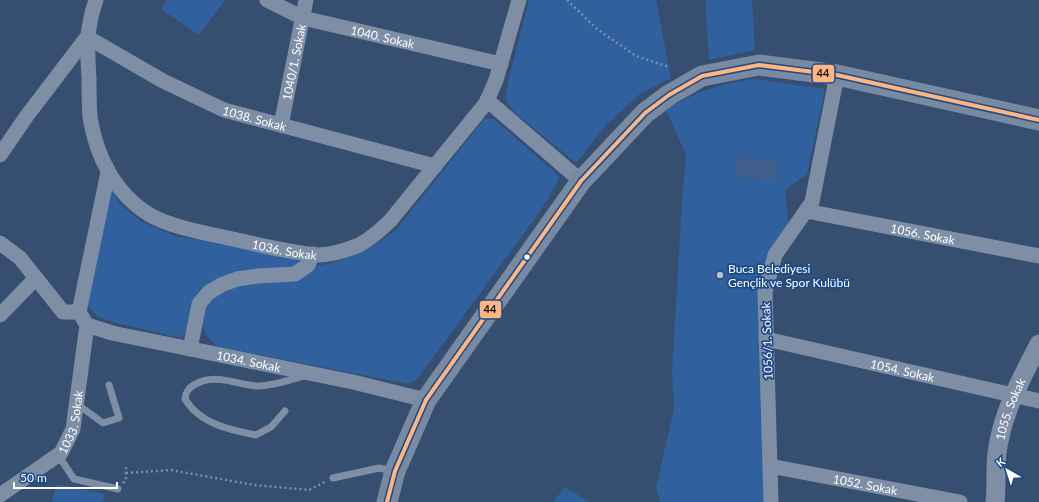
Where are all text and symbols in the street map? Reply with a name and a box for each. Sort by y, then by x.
street label: 1040/1. Sokak [279,22,309,102]
street label: 1040. Sokak [349,22,417,51]
line badge: 44 [812,64,835,83]
text: 44 [817,66,830,79]
street label: 1038. Sokak [221,102,289,134]
street label: 1056. Sokak [889,220,957,247]
street label: 1036. Sokak [251,236,318,262]
unlabelled marker [522,252,532,262]
place label: Buca Belediyesi Gençlik ve Spor Kulübü [728,261,850,290]
marker: Buca Belediyesi Gençlik ve Spor Kulübü [715,270,725,280]
line badge: 44 [479,300,502,319]
street label: 1056/1. Sokak [758,301,776,380]
text: 44 [484,302,497,315]
street label: 1034. Sokak [215,347,283,375]
street label: 1054. Sokak [869,355,937,385]
street label: 1055. Sokak [992,375,1028,442]
street label: 1033. Sokak [54,389,86,456]
north arrow [987,450,1027,490]
text: K [993,454,1008,469]
scale bar [14,464,117,490]
text: 50 m [20,470,47,485]
street label: 1052. Sokak [832,471,900,498]

